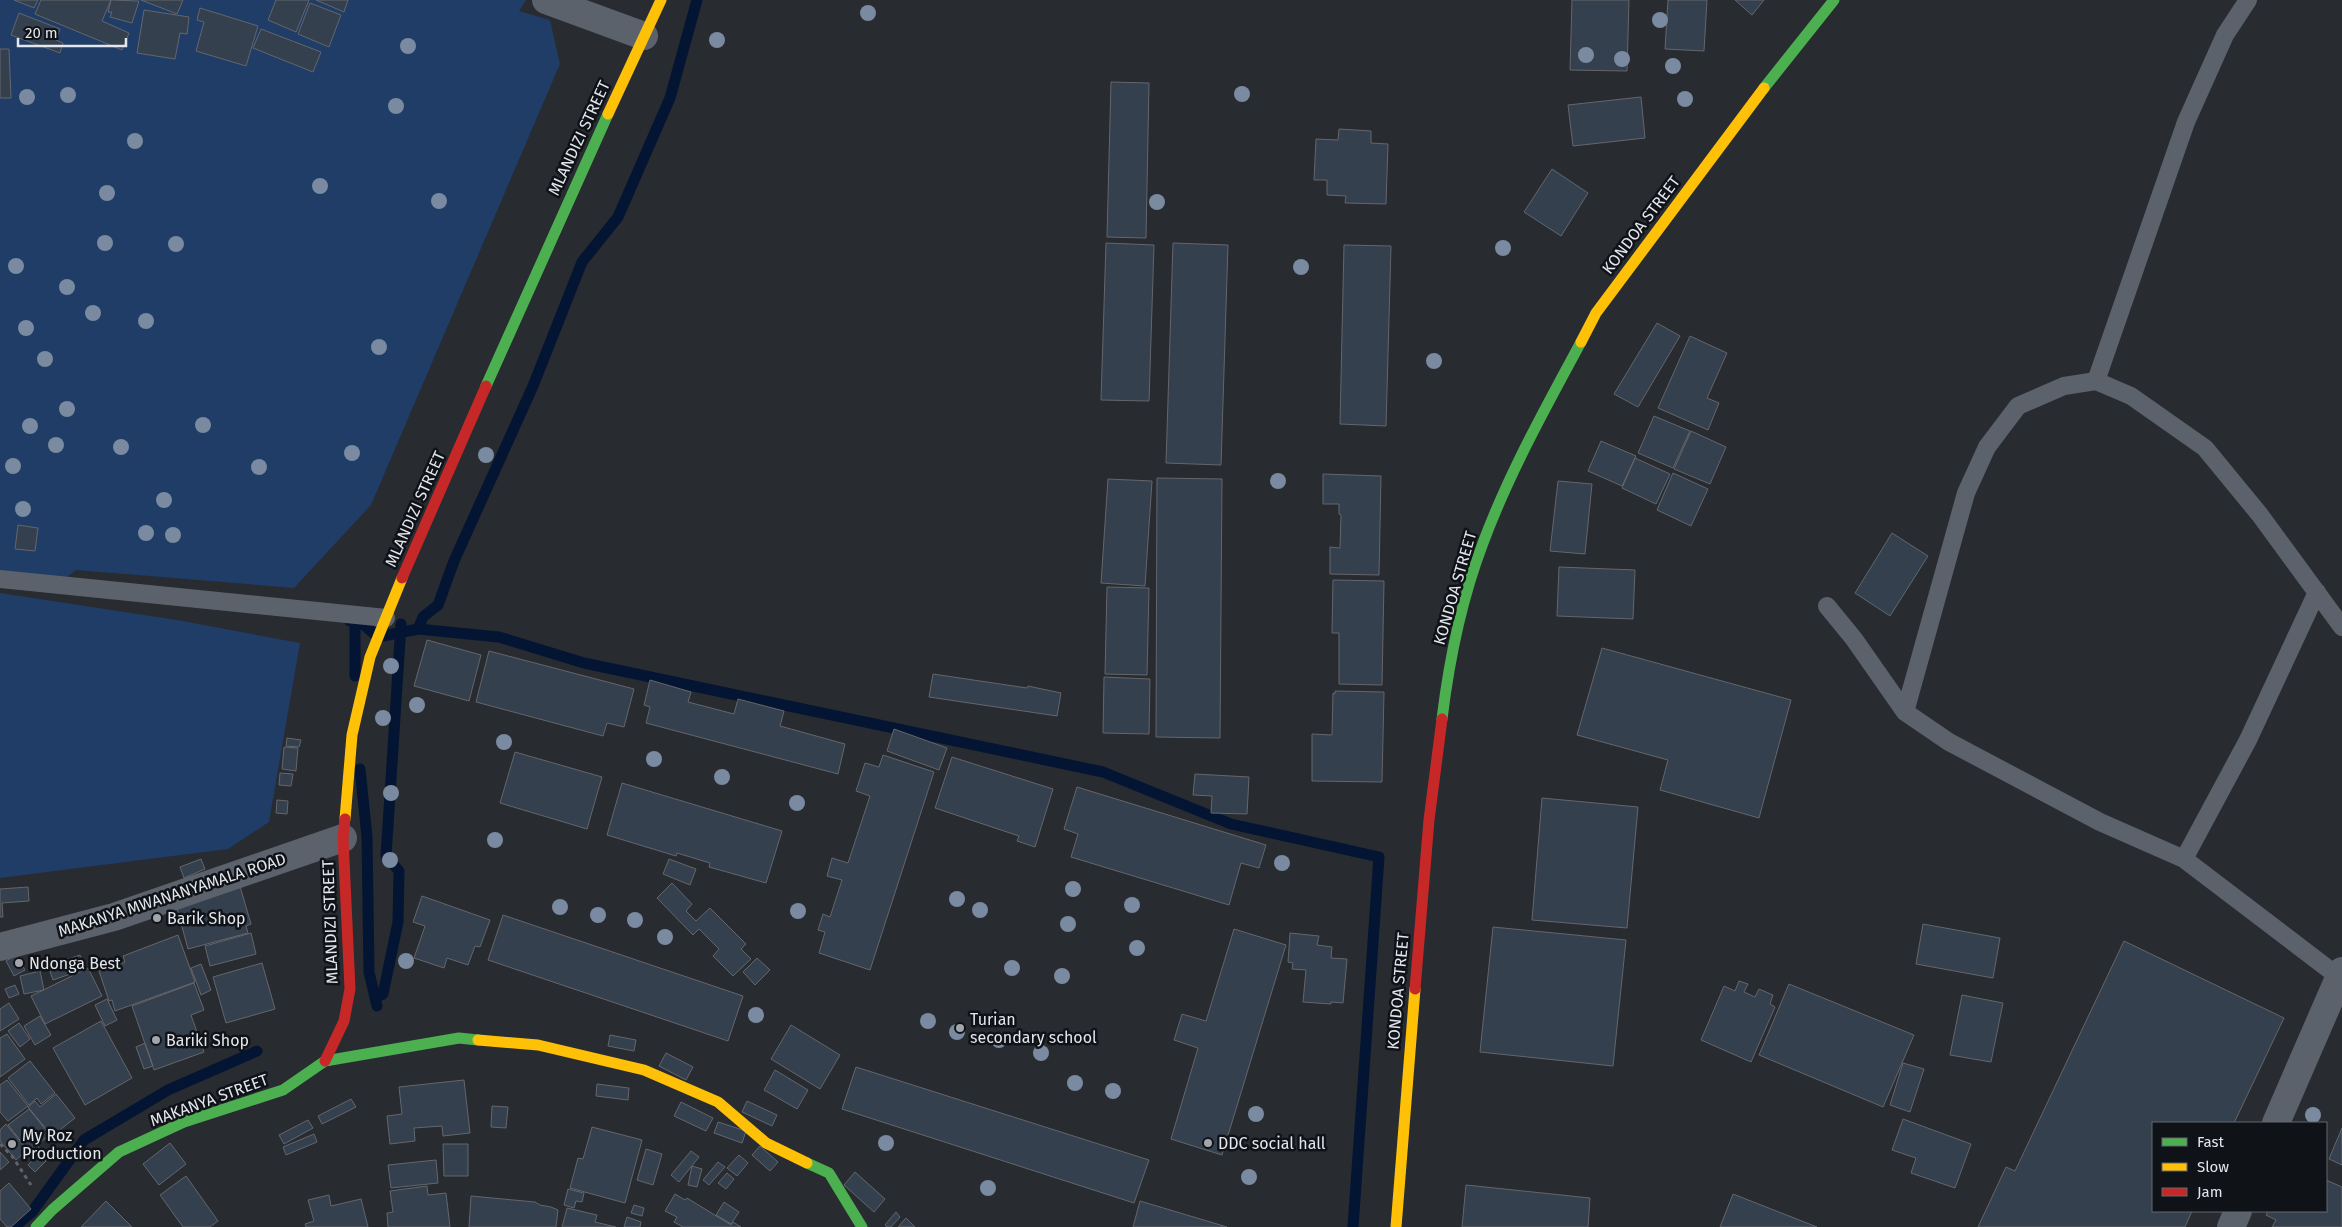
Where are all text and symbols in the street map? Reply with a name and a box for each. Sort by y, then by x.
scale bar [18,15,125,47]
text: 20 m [25,24,58,42]
street label: MLANDIZI STREET [544,77,614,198]
street label: KONDOA STREET [1598,172,1684,278]
street label: MLANDIZI STREET [381,448,449,570]
street label: KONDOA STREET [1430,528,1481,647]
street label: MAKANYA MWANANYAMALA ROAD [56,849,288,941]
street label: MLANDIZI STREET [318,859,342,985]
place label: Barik Shop [167,909,246,928]
marker: Barik Shop [151,912,163,924]
street label: KONDOA STREET [1383,931,1413,1050]
place label: Ndonga Best [29,954,121,973]
marker: Ndonga Best [13,957,25,969]
place label: Turian secondary school [970,1010,1097,1047]
marker: Turian secondary school [954,1022,966,1034]
place label: Bariki Shop [166,1031,249,1050]
marker: Bariki Shop [150,1034,162,1046]
street label: MAKANYA STREET [147,1070,271,1130]
legend [2152,1122,2327,1212]
place label: My Roz Production [22,1126,102,1163]
text: Fast [2197,1133,2224,1151]
place label: DDC social hall [1218,1134,1326,1153]
marker: DDC social hall [1202,1137,1214,1149]
marker: My Roz Production [6,1138,18,1150]
text: Slow [2197,1158,2229,1176]
text: Jam [2197,1183,2223,1201]

